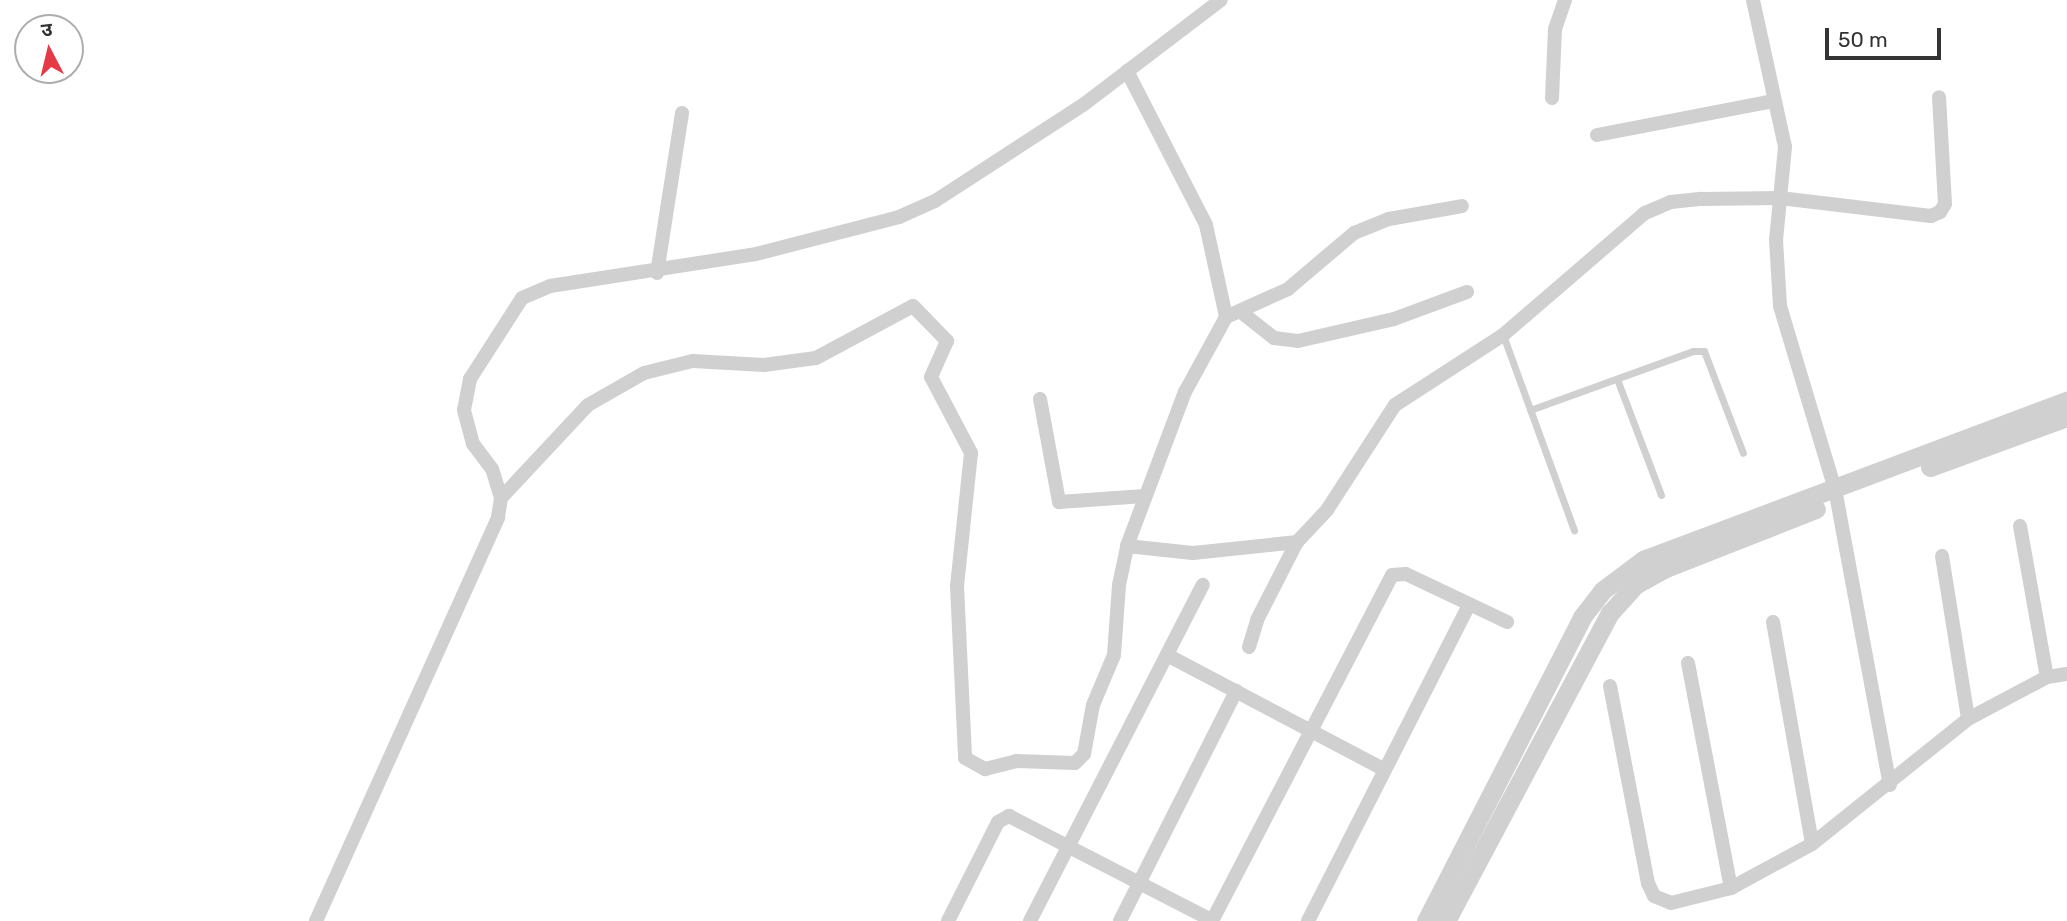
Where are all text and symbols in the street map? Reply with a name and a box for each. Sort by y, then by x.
north arrow [14,14,84,84]
scale bar [1829,14,1944,58]
text: उ [40,18,54,42]
text: 50 m [1838,27,1888,52]

